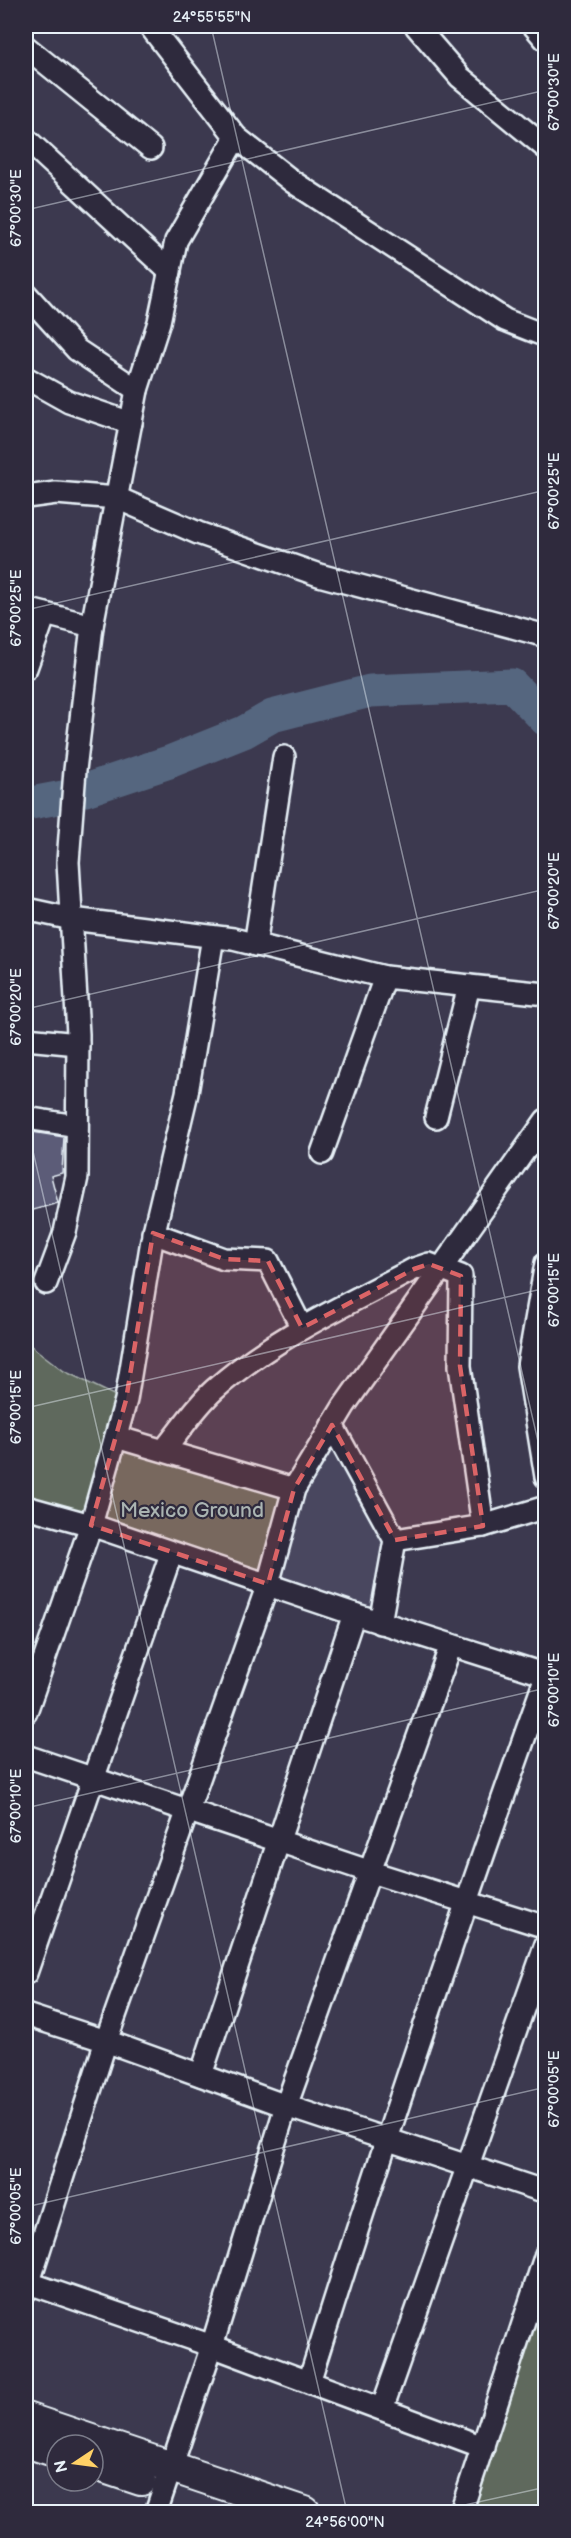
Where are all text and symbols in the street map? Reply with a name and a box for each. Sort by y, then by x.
text: 24°55'55"N [173,8,251,27]
text: 67°00'30"E [545,53,564,131]
text: 67°00'30"E [7,169,26,247]
text: 67°00'25"E [545,452,564,530]
text: 67°00'25"E [7,569,26,647]
text: 67°00'20"E [545,852,564,930]
text: 67°00'20"E [7,968,26,1046]
text: 67°00'15"E [545,1253,564,1327]
text: 67°00'15"E [7,1370,26,1444]
park label: Mexico Ground [120,1498,264,1523]
text: 67°00'10"E [545,1653,564,1727]
text: 67°00'10"E [7,1769,26,1843]
text: 67°00'05"E [545,2050,564,2128]
text: 67°00'05"E [7,2167,26,2245]
north arrow [45,2433,105,2493]
text: N [51,2458,72,2474]
text: 24°56'00"N [305,2513,385,2532]

